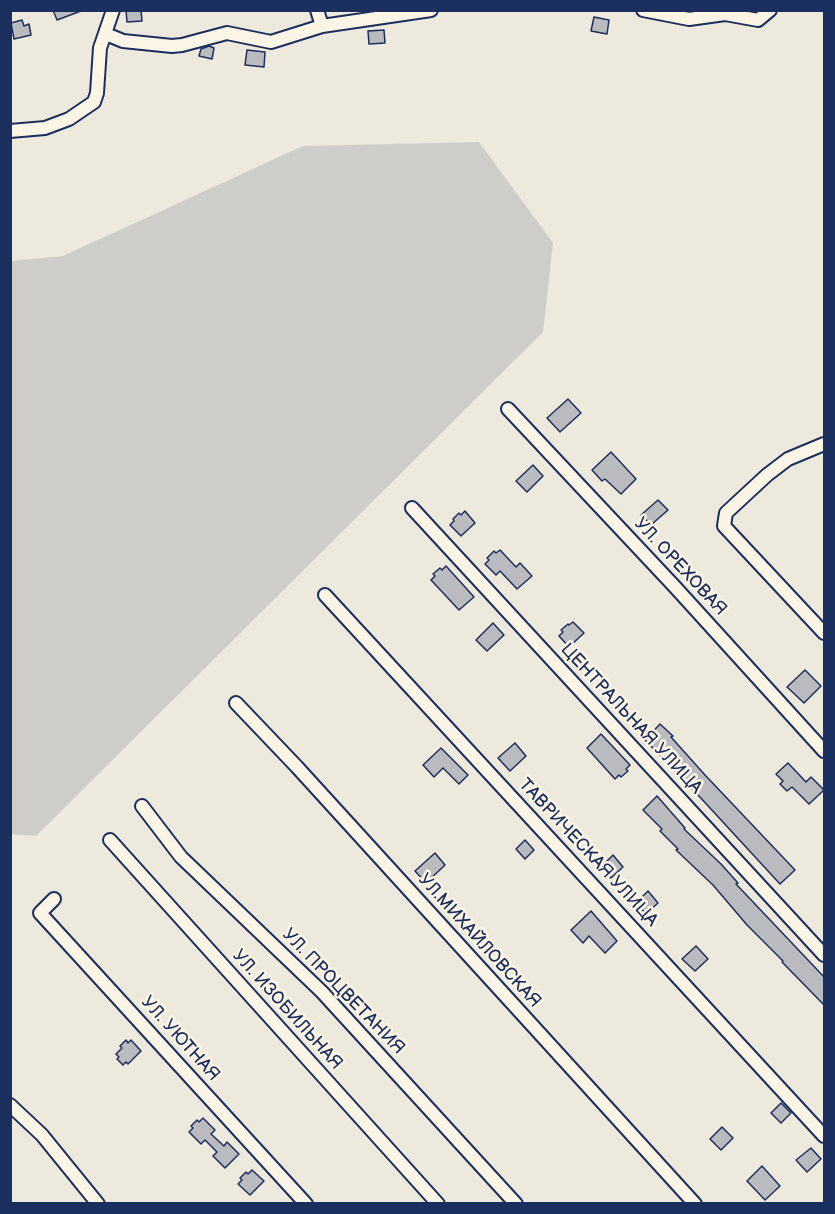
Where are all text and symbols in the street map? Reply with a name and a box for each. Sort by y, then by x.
street label: УЛ. ОРЕХОВАЯ [629,514,731,620]
street label: ЦЕНТРАЛЬНАЯ УЛИЦА [556,639,706,799]
street label: ТАВРИЧЕСКАЯ УЛИЦА [514,774,662,932]
street label: УЛ.МИХАЙЛОВСКАЯ [413,869,545,1013]
street label: УЛ. ПРОЦВЕТАНИЯ [277,924,409,1060]
street label: УЛ. ИЗОБИЛЬНАЯ [227,945,347,1075]
street label: УЛ. УЮТНАЯ [136,992,224,1086]

